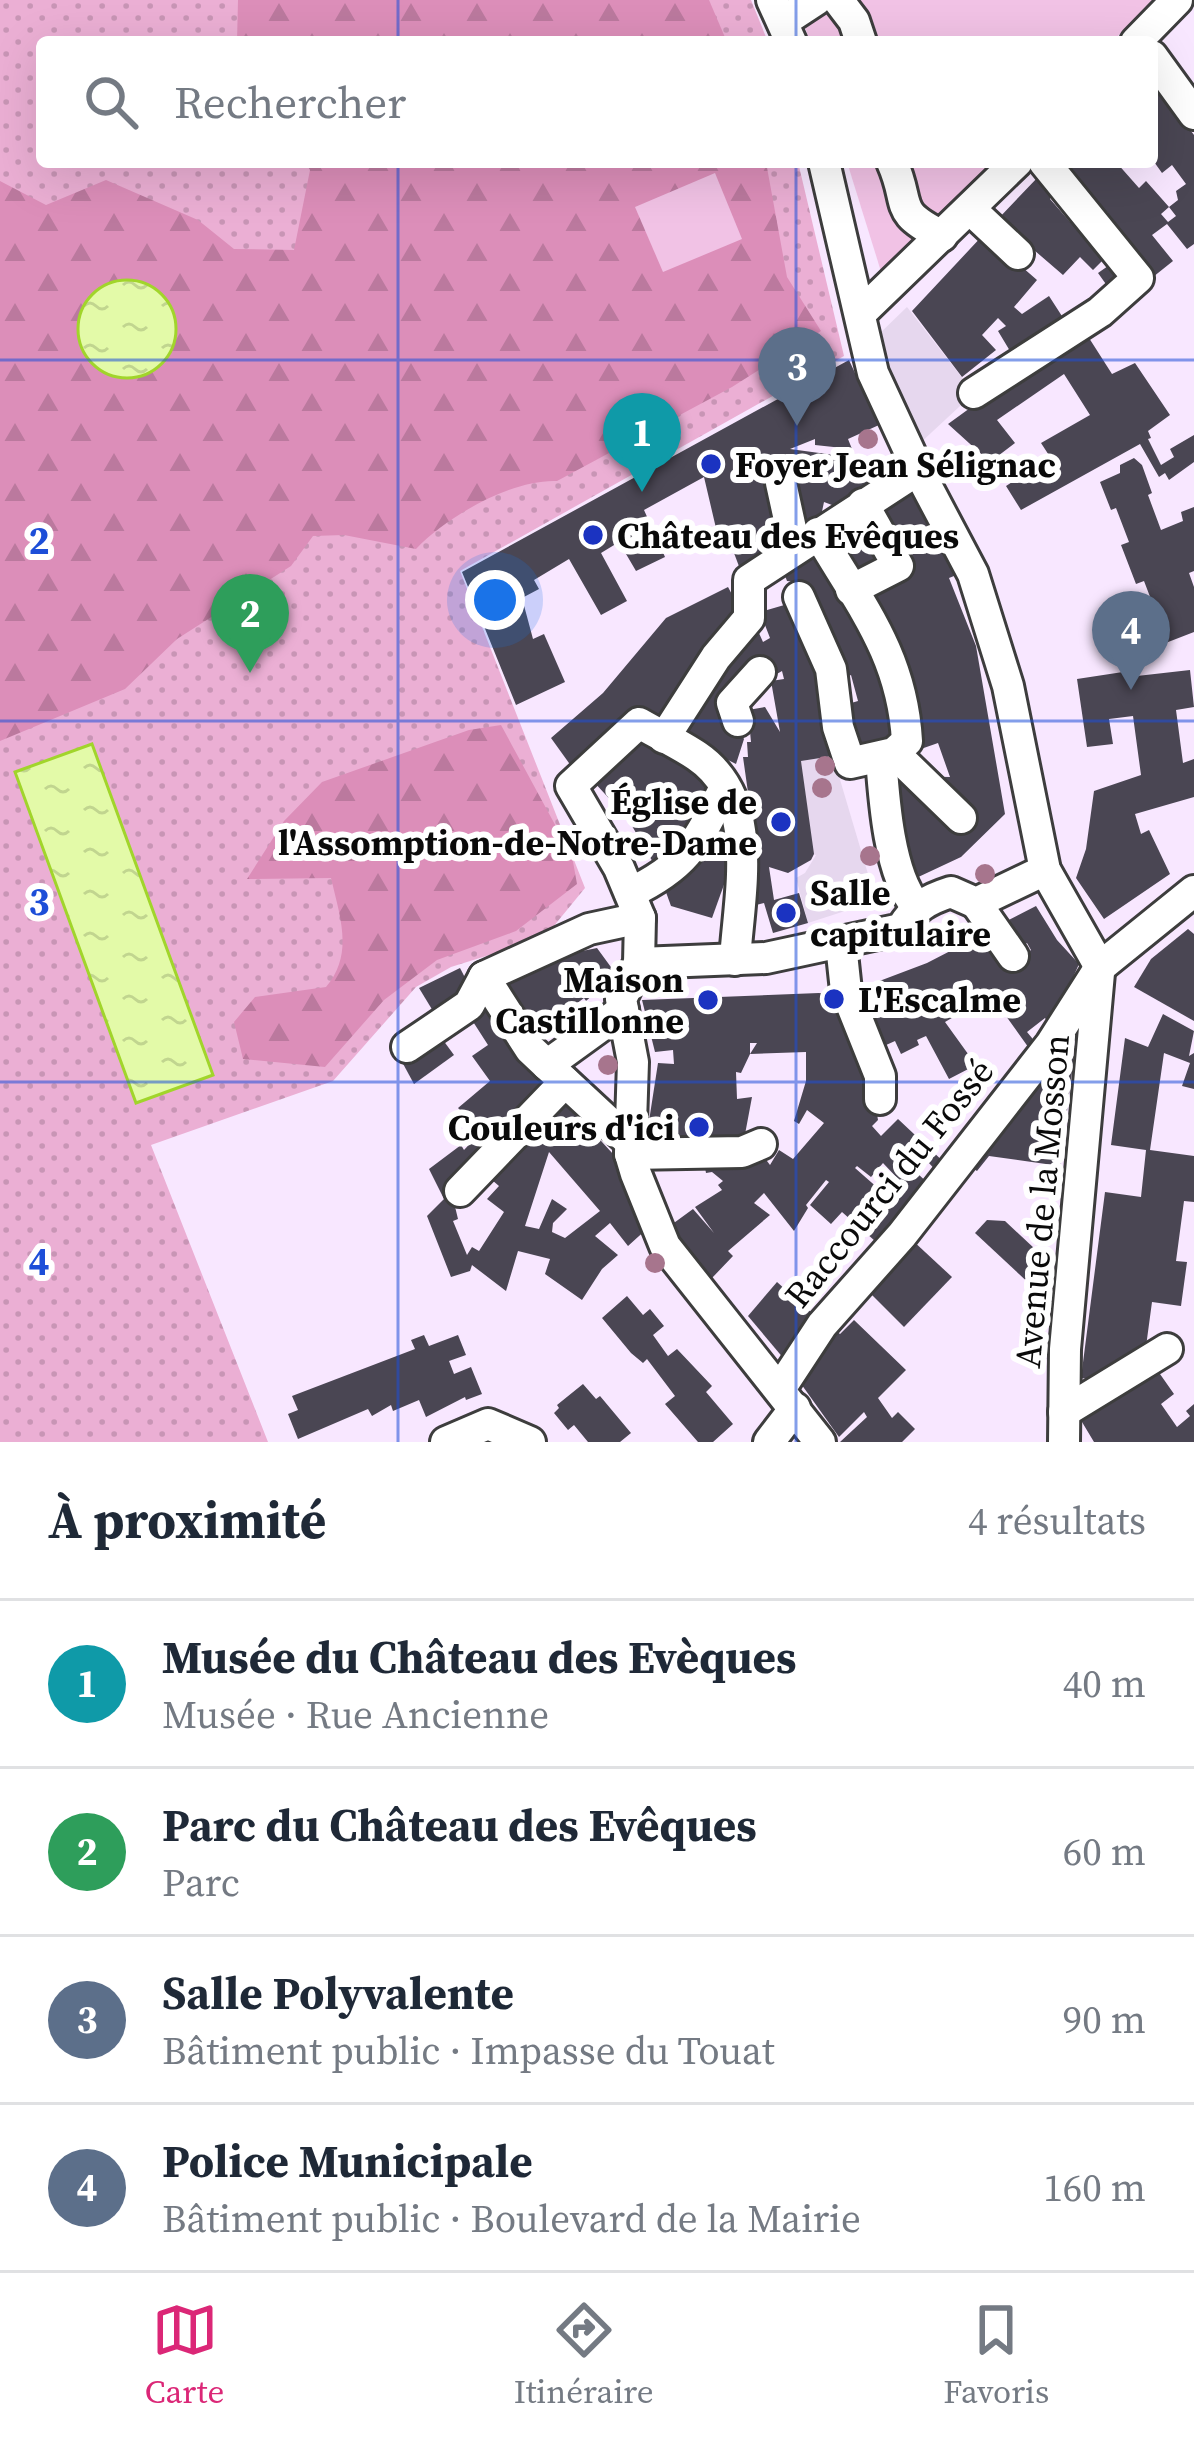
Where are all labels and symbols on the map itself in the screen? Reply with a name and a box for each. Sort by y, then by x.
pin: 3 [758,327,836,426]
pin: 1 [603,393,681,492]
place label: Foyer Jean Sélignac [735,440,1056,489]
marker: Foyer Jean Sélignac [698,451,724,477]
place label: Château des Evêques [617,511,959,560]
text: 2 [28,514,50,567]
marker: Château des Evêques [580,522,606,548]
your location [465,570,525,630]
pin: 2 [211,574,289,673]
pin: 4 [1092,591,1170,690]
place label: Église de l'Assomption-de-Notre-Dame [278,777,757,867]
marker: Église de l'Assomption-de-Notre-Dame [768,809,794,835]
place label: Salle capitulaire [810,868,991,958]
text: 3 [28,875,50,928]
marker: Salle capitulaire [773,900,799,926]
place label: Maison Castillonne [495,955,684,1045]
place label: L'Escalme [858,975,1021,1024]
marker: L'Escalme [821,986,847,1012]
marker: Maison Castillonne [695,987,721,1013]
street label: Avenue de la Mosson [1003,1032,1081,1370]
street label: Raccourci du Fossé [773,1048,1005,1318]
place label: Couleurs d'ici [448,1103,675,1152]
marker: Couleurs d'ici [686,1114,712,1140]
text: 4 [28,1235,50,1288]

